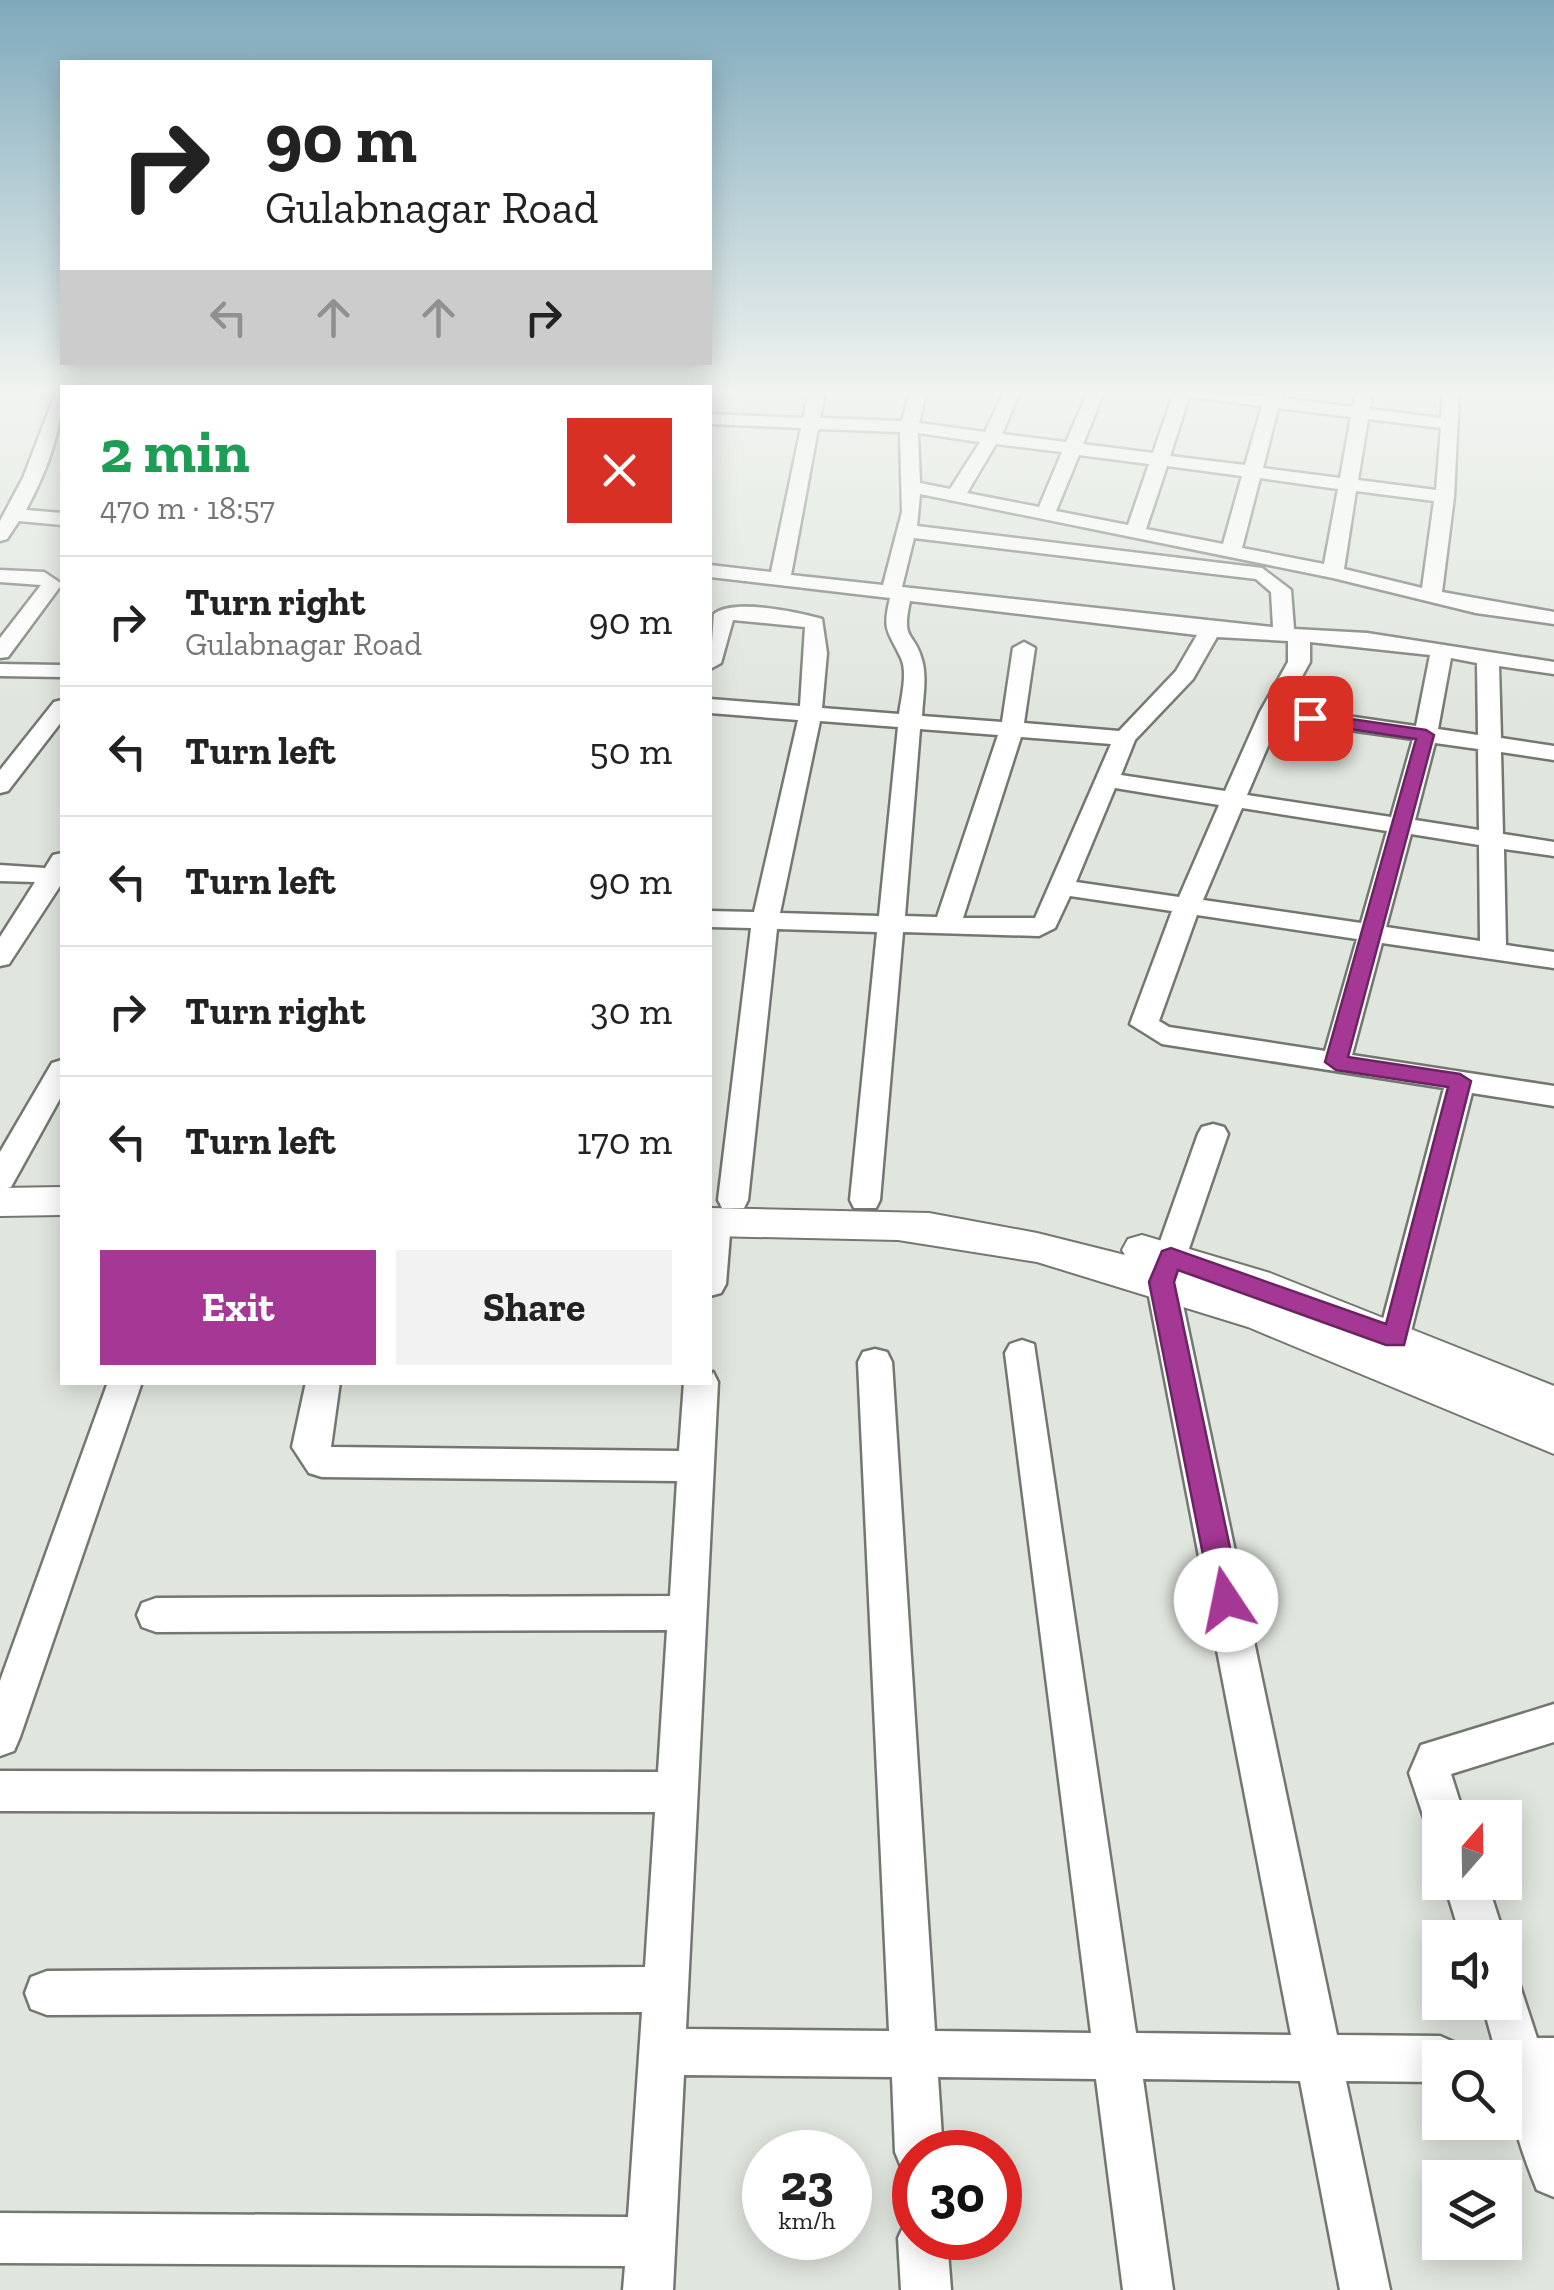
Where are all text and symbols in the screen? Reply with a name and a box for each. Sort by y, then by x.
text: 90 m [265,96,417,180]
icon: right [100,100,230,230]
text: Gulabnagar Road [265,181,598,235]
icon: left [201,290,256,345]
icon: ahead [306,290,361,345]
icon: ahead [411,290,466,345]
icon: right [516,290,571,345]
text: 2 min [100,415,250,487]
button: close [567,418,672,523]
text: 470 m · 18:57 [100,489,275,527]
text: Turn right [185,579,365,625]
icon: right [100,594,155,649]
text: 90 m [589,598,672,644]
text: Gulabnagar Road [185,625,422,663]
pin [1268,676,1353,761]
icon: arrive [1283,691,1338,746]
icon: left [100,724,155,779]
text: Turn left [185,728,336,774]
text: 50 m [589,728,672,774]
icon: left [100,854,155,909]
text: Turn left [185,858,336,904]
text: 90 m [589,858,672,904]
icon: right [100,984,155,1039]
text: Turn right [185,988,365,1034]
text: 30 m [590,988,672,1034]
icon: left [100,1114,155,1169]
text: Turn left [185,1118,336,1164]
text: 170 m [577,1118,672,1164]
button: Exit [100,1250,376,1365]
button: Share [396,1250,672,1365]
position arrow [1174,1548,1278,1652]
north arrow [1422,1800,1522,1900]
map controls [1422,1800,1522,2260]
button: sound [1422,1920,1522,2020]
button: search [1422,2040,1522,2140]
speed limit sign: 30 [892,2130,1022,2260]
text: 23 [780,2153,834,2213]
button: layers [1422,2160,1522,2260]
text: km/h [778,2205,836,2235]

